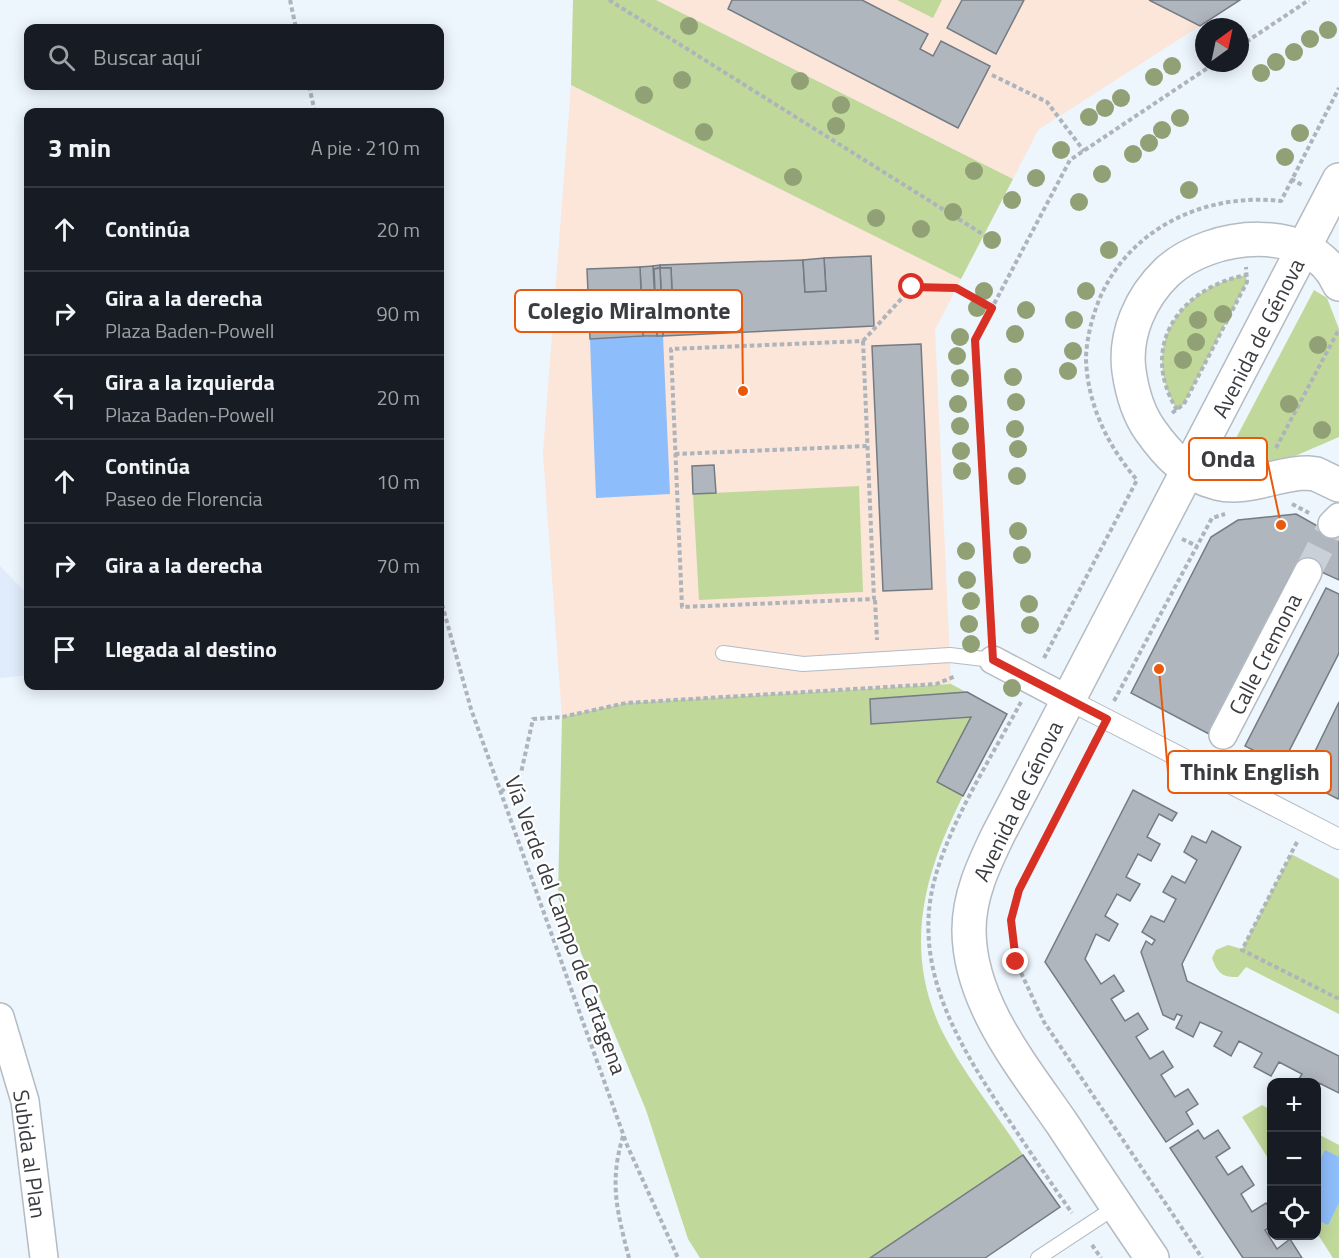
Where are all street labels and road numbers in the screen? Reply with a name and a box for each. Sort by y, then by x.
street label: Avenida de Génova [1203,252,1313,424]
street label: Calle Cremona [1220,587,1310,721]
street label: Avenida de Génova [964,715,1072,887]
street label: Vía Verde del Campo de Cartagena [496,771,636,1079]
street label: Subida al Plan [4,1088,56,1220]

